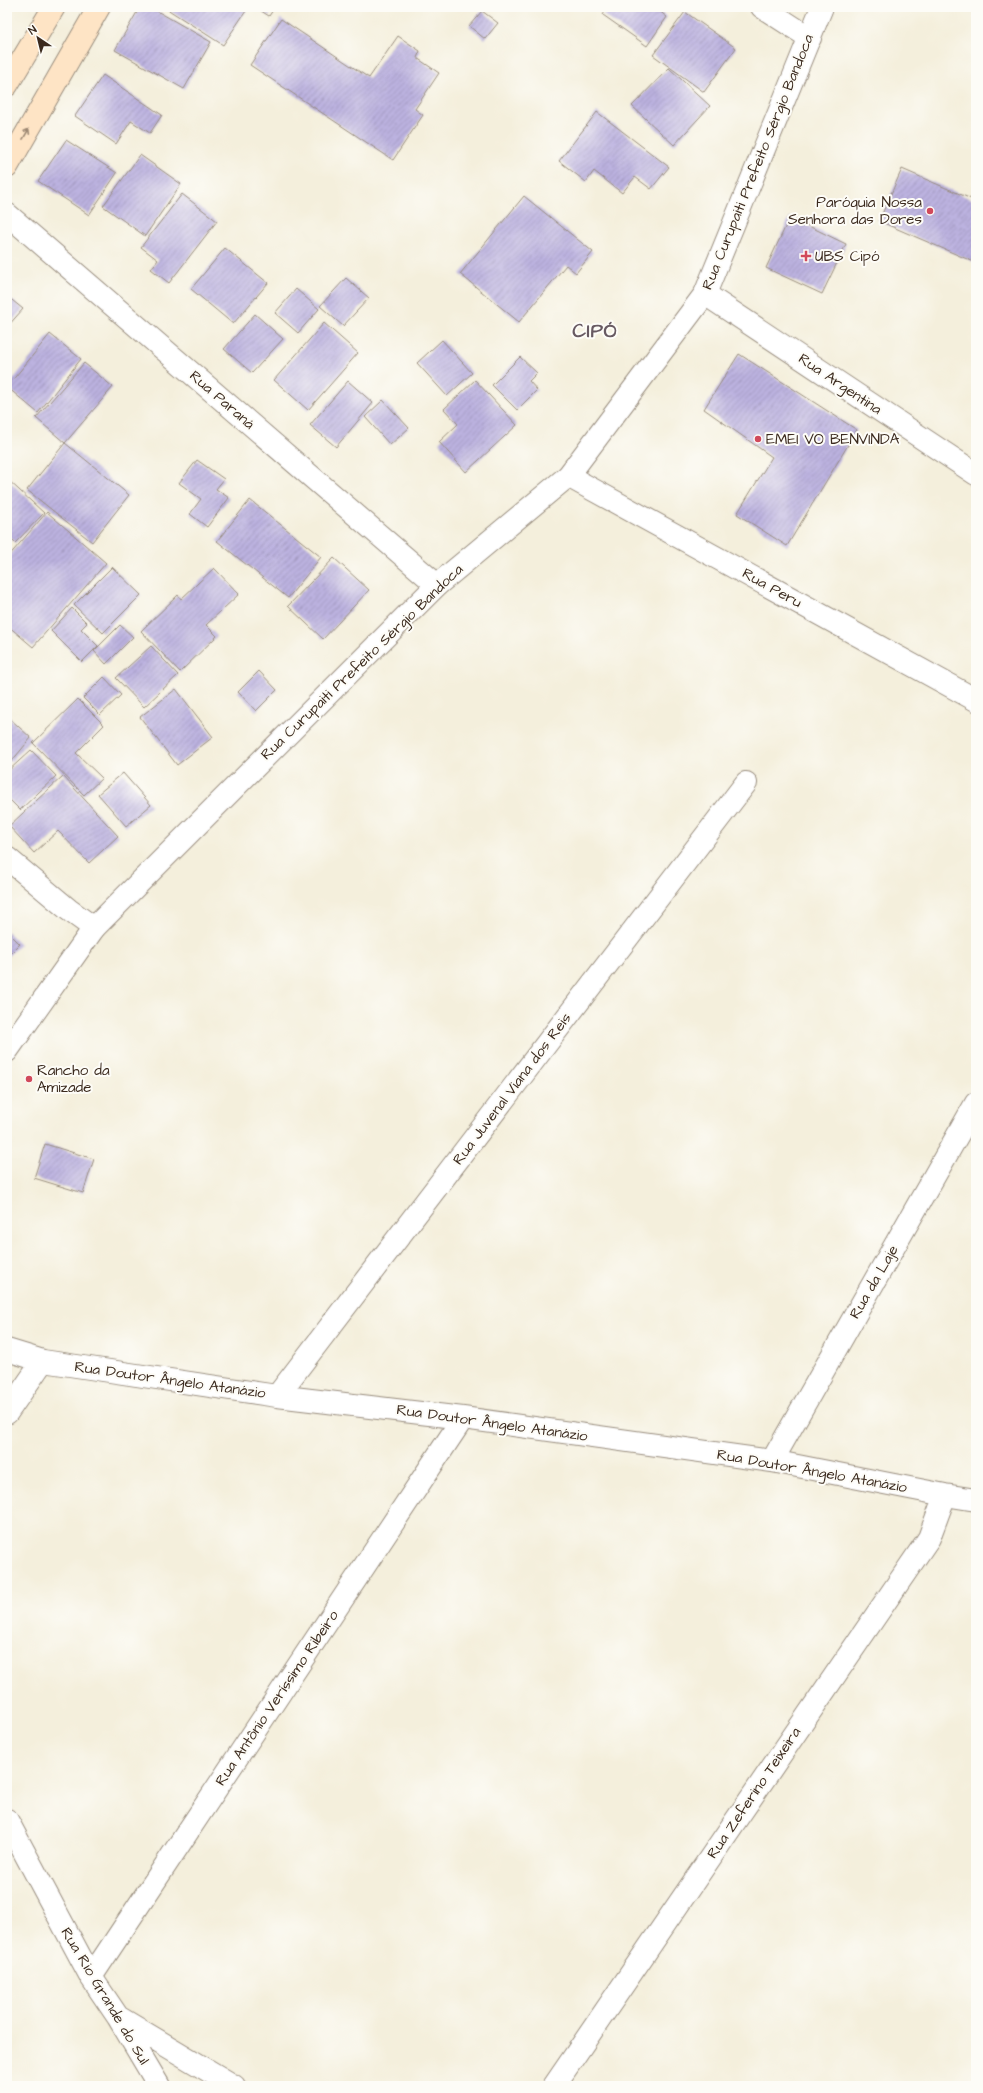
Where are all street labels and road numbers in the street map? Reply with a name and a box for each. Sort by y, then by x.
street label: Rua Curupaiti Prefeito Sérgio Bandoca [697,31,820,293]
street label: Rua Argentina [794,348,886,421]
street label: Rua Paraná [185,366,259,434]
street label: Rua Curupaiti Prefeito Sérgio Bandoca [256,559,469,765]
street label: Rua Peru [738,563,806,613]
street label: Rua Juvenal Viana dos Reis [448,1008,577,1169]
street label: Rua da Laje [844,1241,904,1323]
street label: Rua Doutor Ângelo Atanázio [73,1356,267,1405]
street label: Rua Doutor Ângelo Atanázio [395,1399,589,1448]
street label: Rua Doutor Ângelo Atanázio [715,1444,909,1499]
street label: Rua Antônio Veríssimo Ribeiro [210,1606,344,1790]
street label: Rua Zeferino Teixeira [702,1723,806,1863]
street label: Rua Rio Grande do Sul [56,1923,154,2069]

